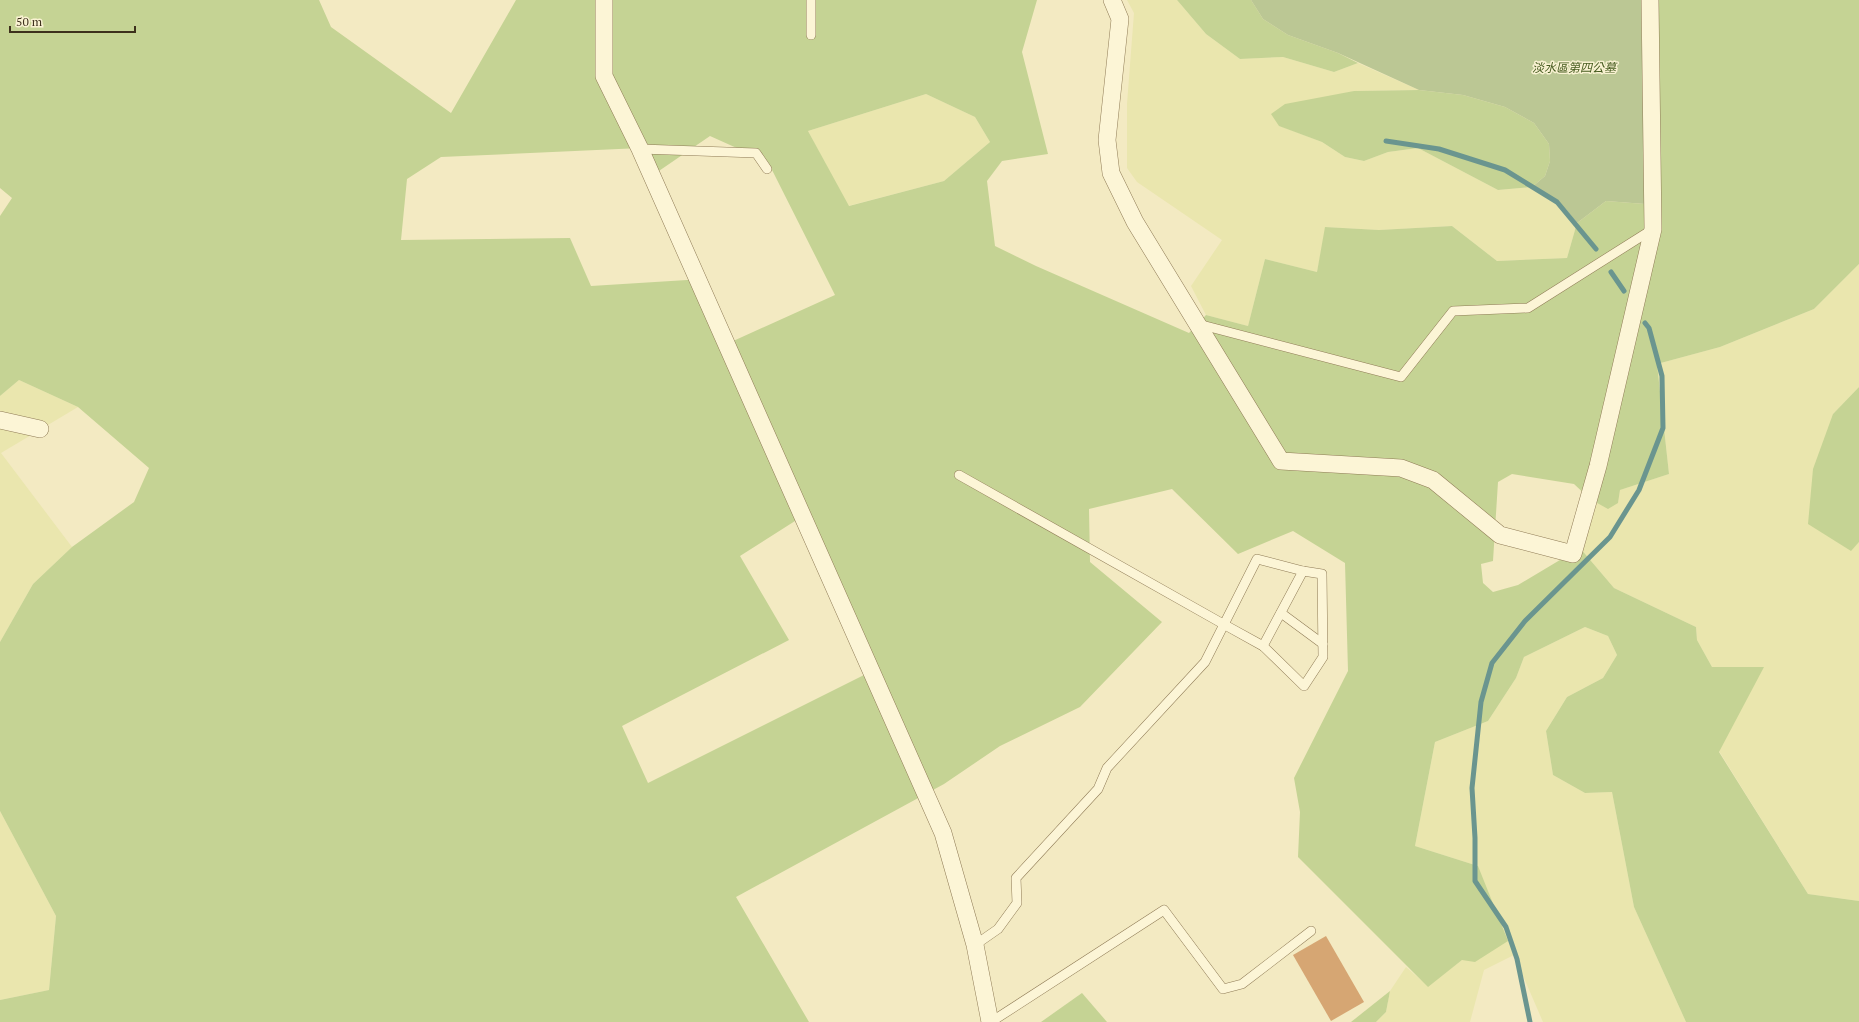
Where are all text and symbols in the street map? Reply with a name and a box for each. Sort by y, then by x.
scale bar [10,8,135,34]
text: 50 m [16,14,43,29]
park label: 淡水區第四公墓 [1532,60,1618,75]

